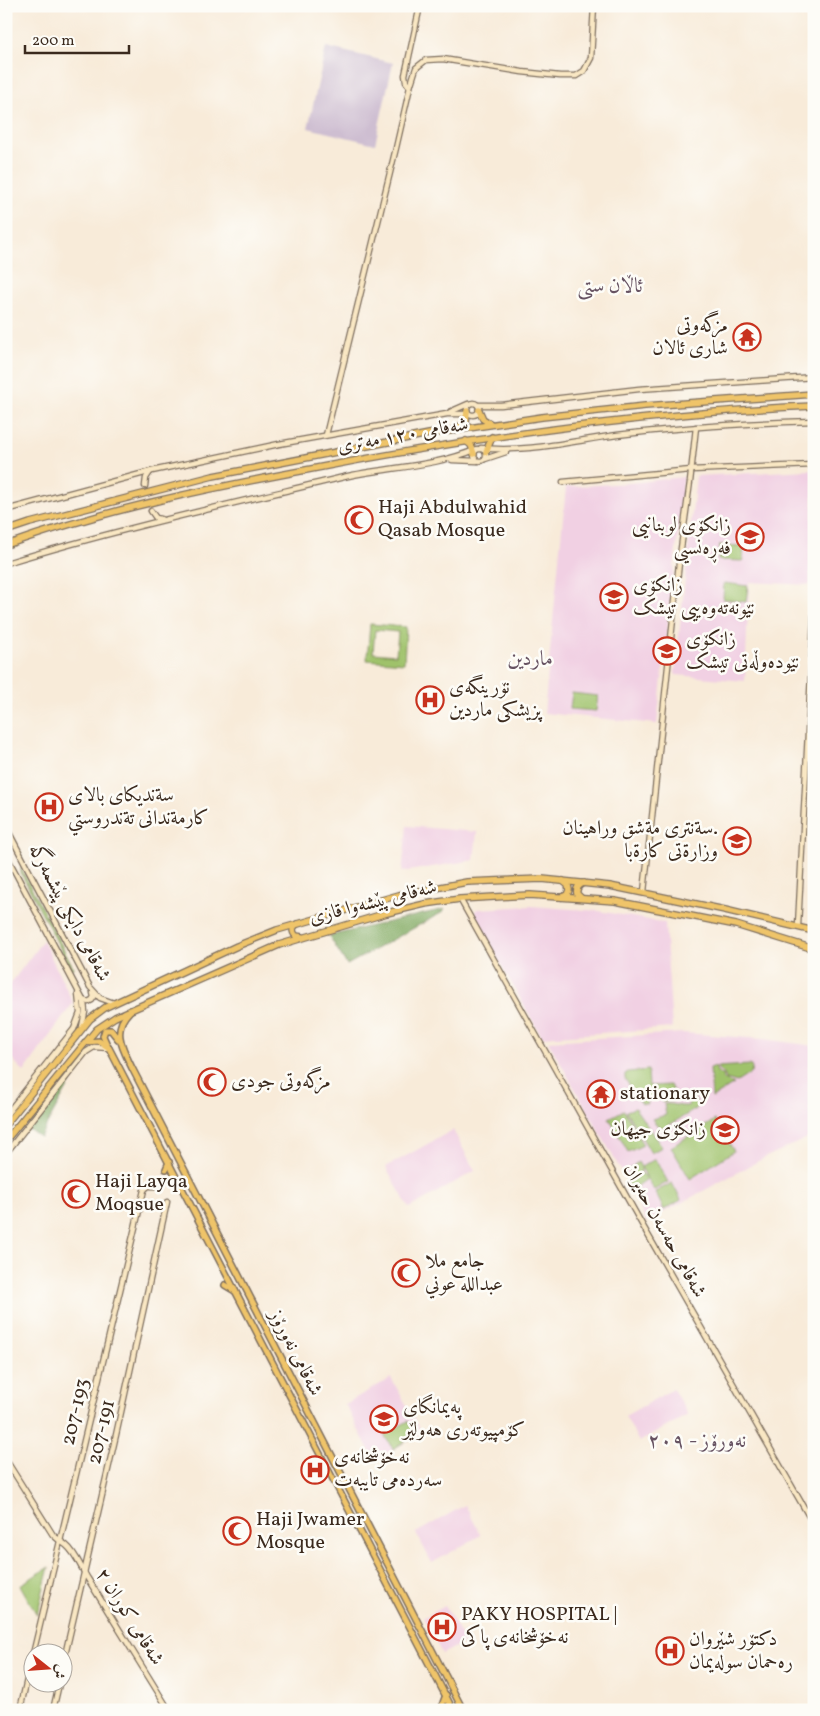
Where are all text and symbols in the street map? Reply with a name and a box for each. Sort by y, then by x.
scale bar [25,22,129,54]
text: 200 m [32,31,75,52]
district label: ئاڵان ستی [577,272,644,301]
place label: مزگەوتی شاری ئالان [652,310,728,363]
temple icon: مزگەوتی شاری ئالان [732,322,762,352]
street label: شەقامی ١٢٠ مەتری [335,411,471,461]
place label: Haji Abdulwahid Qasab Mosque [378,494,527,545]
mosque icon: Haji Abdulwahid Qasab Mosque [344,505,374,535]
place label: زانکۆی لوبنانیی فەڕەنسیی [632,512,731,564]
school or university icon: زانکۆی لوبنانیی فەڕەنسیی [735,522,765,552]
place label: زانکۆی نێونەتەوەییی تیشک [633,572,755,623]
school or university icon: زانکۆی نێونەتەوەییی تیشک [599,582,629,612]
place label: زانکۆی نێودەوڵەتی تیشک [686,626,800,677]
school or university icon: زانکۆی نێودەوڵەتی تیشک [652,636,682,666]
district label: ماردین [507,645,553,674]
place label: نۆرینگەی پزیشکی ماردین [449,674,544,725]
hospital icon: نۆرینگەی پزیشکی ماردین [415,685,445,715]
place label: سةنديكاى بالاى كارمةندانى تةندروستي [68,782,209,836]
hospital icon: سةنديكاى بالاى كارمةندانى تةندروستي [34,792,64,822]
place label: سةنترى مةشق وراهينان. وزارةتى كارةبا [562,815,718,866]
school or university icon: سةنترى مةشق وراهينان. وزارةتى كارةبا [722,826,752,856]
street label: شەقامی دایکی پێشمەرگە [21,838,119,987]
street label: شەقامی پێشەوا قازی [306,874,440,932]
place label: مزگەوتی جودی [231,1066,331,1096]
mosque icon: مزگەوتی جودی [197,1067,227,1097]
temple icon: stationary [586,1079,616,1109]
place label: stationary [620,1080,710,1108]
school or university icon: زانکۆی جیھان [710,1115,740,1145]
place label: زانکۆی جیھان [610,1116,706,1144]
street label: شەقامی حەسەن حەیران [615,1159,713,1303]
place label: Haji Layqa Moqsue [95,1168,188,1219]
mosque icon: Haji Layqa Moqsue [61,1179,91,1209]
place label: جامع ملا عبدالله عوني [425,1248,503,1299]
mosque icon: جامع ملا عبدالله عوني [391,1258,421,1288]
street label: شەقامی نەورۆز [260,1303,329,1401]
street label: 207-193 [55,1376,97,1448]
place label: پەیمانگای کۆمپیوتەری هەولێر [401,1393,525,1445]
street label: 207-191 [81,1397,123,1467]
school or university icon: پەیمانگای کۆمپیوتەری هەولێر [369,1404,399,1434]
district label: نەورۆز - ٢٠٩ [648,1427,746,1456]
place label: نەخۆشخانەی سەردەمی تایبەت [334,1444,442,1495]
hospital icon: نەخۆشخانەی سەردەمی تایبەت [300,1455,330,1485]
place label: Haji Jwamer Mosque [256,1506,364,1557]
mosque icon: Haji Jwamer Mosque [222,1516,252,1546]
street label: شەقامی کوران ٢ [88,1563,170,1671]
place label: PAKY HOSPITAL | نەخۆشخانەی پاکی [461,1601,617,1652]
hospital icon: PAKY HOSPITAL | نەخۆشخانەی پاکی [427,1612,457,1642]
place label: دکتۆر شێروان رەحمان سولەیمان [689,1626,793,1677]
hospital icon: دکتۆر شێروان رەحمان سولەیمان [655,1636,685,1666]
north arrow [22,1644,72,1694]
text: ش [48,1662,70,1681]

